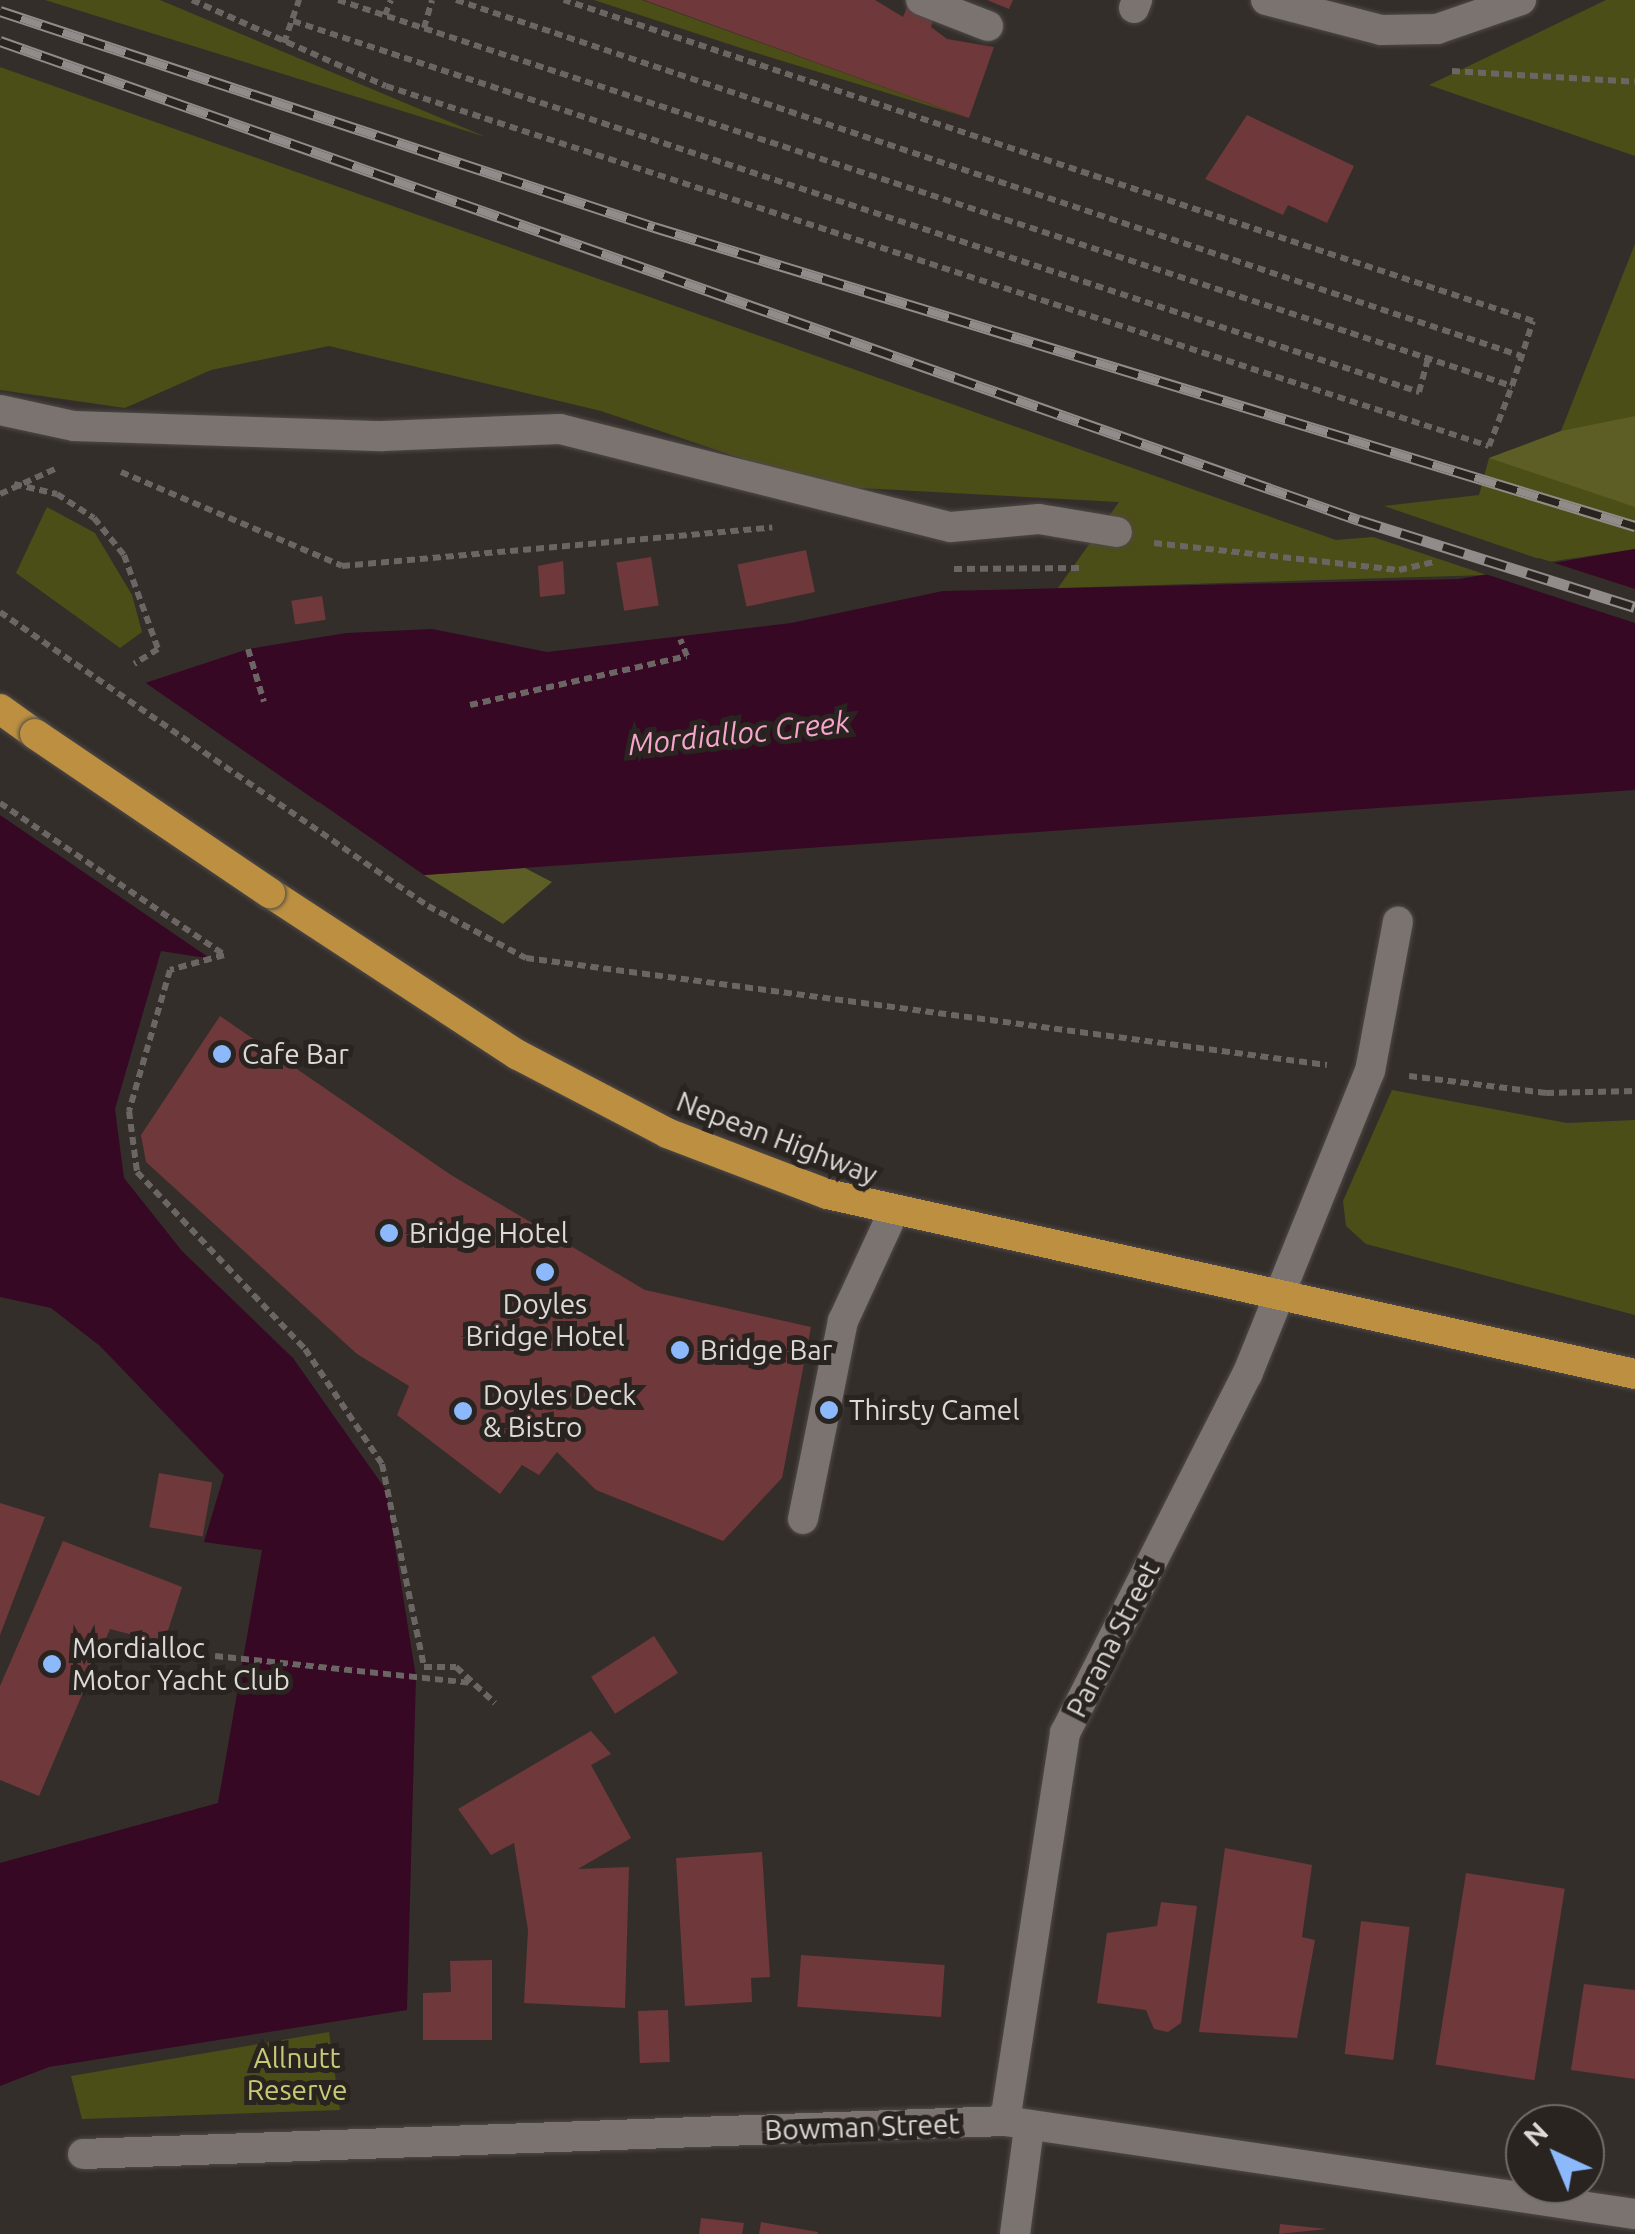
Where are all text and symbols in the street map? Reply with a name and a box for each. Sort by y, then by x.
water label: Mordialloc Creek [626,703,852,763]
place label: Cafe Bar [242,1037,349,1071]
marker: Cafe Bar [211,1043,233,1065]
street label: Nepean Highway [672,1084,882,1192]
place label: Bridge Hotel [409,1216,568,1250]
marker: Bridge Hotel [378,1222,400,1244]
marker: Doyles Bridge Hotel [534,1261,556,1283]
place label: Doyles Bridge Hotel [465,1287,625,1353]
place label: Bridge Bar [700,1333,832,1367]
marker: Bridge Bar [669,1339,691,1361]
place label: Doyles Deck & Bistro [483,1378,636,1444]
place label: Thirsty Camel [849,1393,1020,1427]
marker: Thirsty Camel [818,1399,840,1421]
marker: Doyles Deck & Bistro [452,1400,474,1422]
street label: Parana Street [1059,1555,1167,1723]
place label: Mordialloc Motor Yacht Club [72,1631,290,1697]
marker: Mordialloc Motor Yacht Club [41,1653,63,1675]
park label: Allnutt Reserve [247,2041,347,2107]
north arrow [1505,2104,1605,2204]
street label: Bowman Street [764,2107,960,2147]
text: N [1517,2115,1553,2152]

